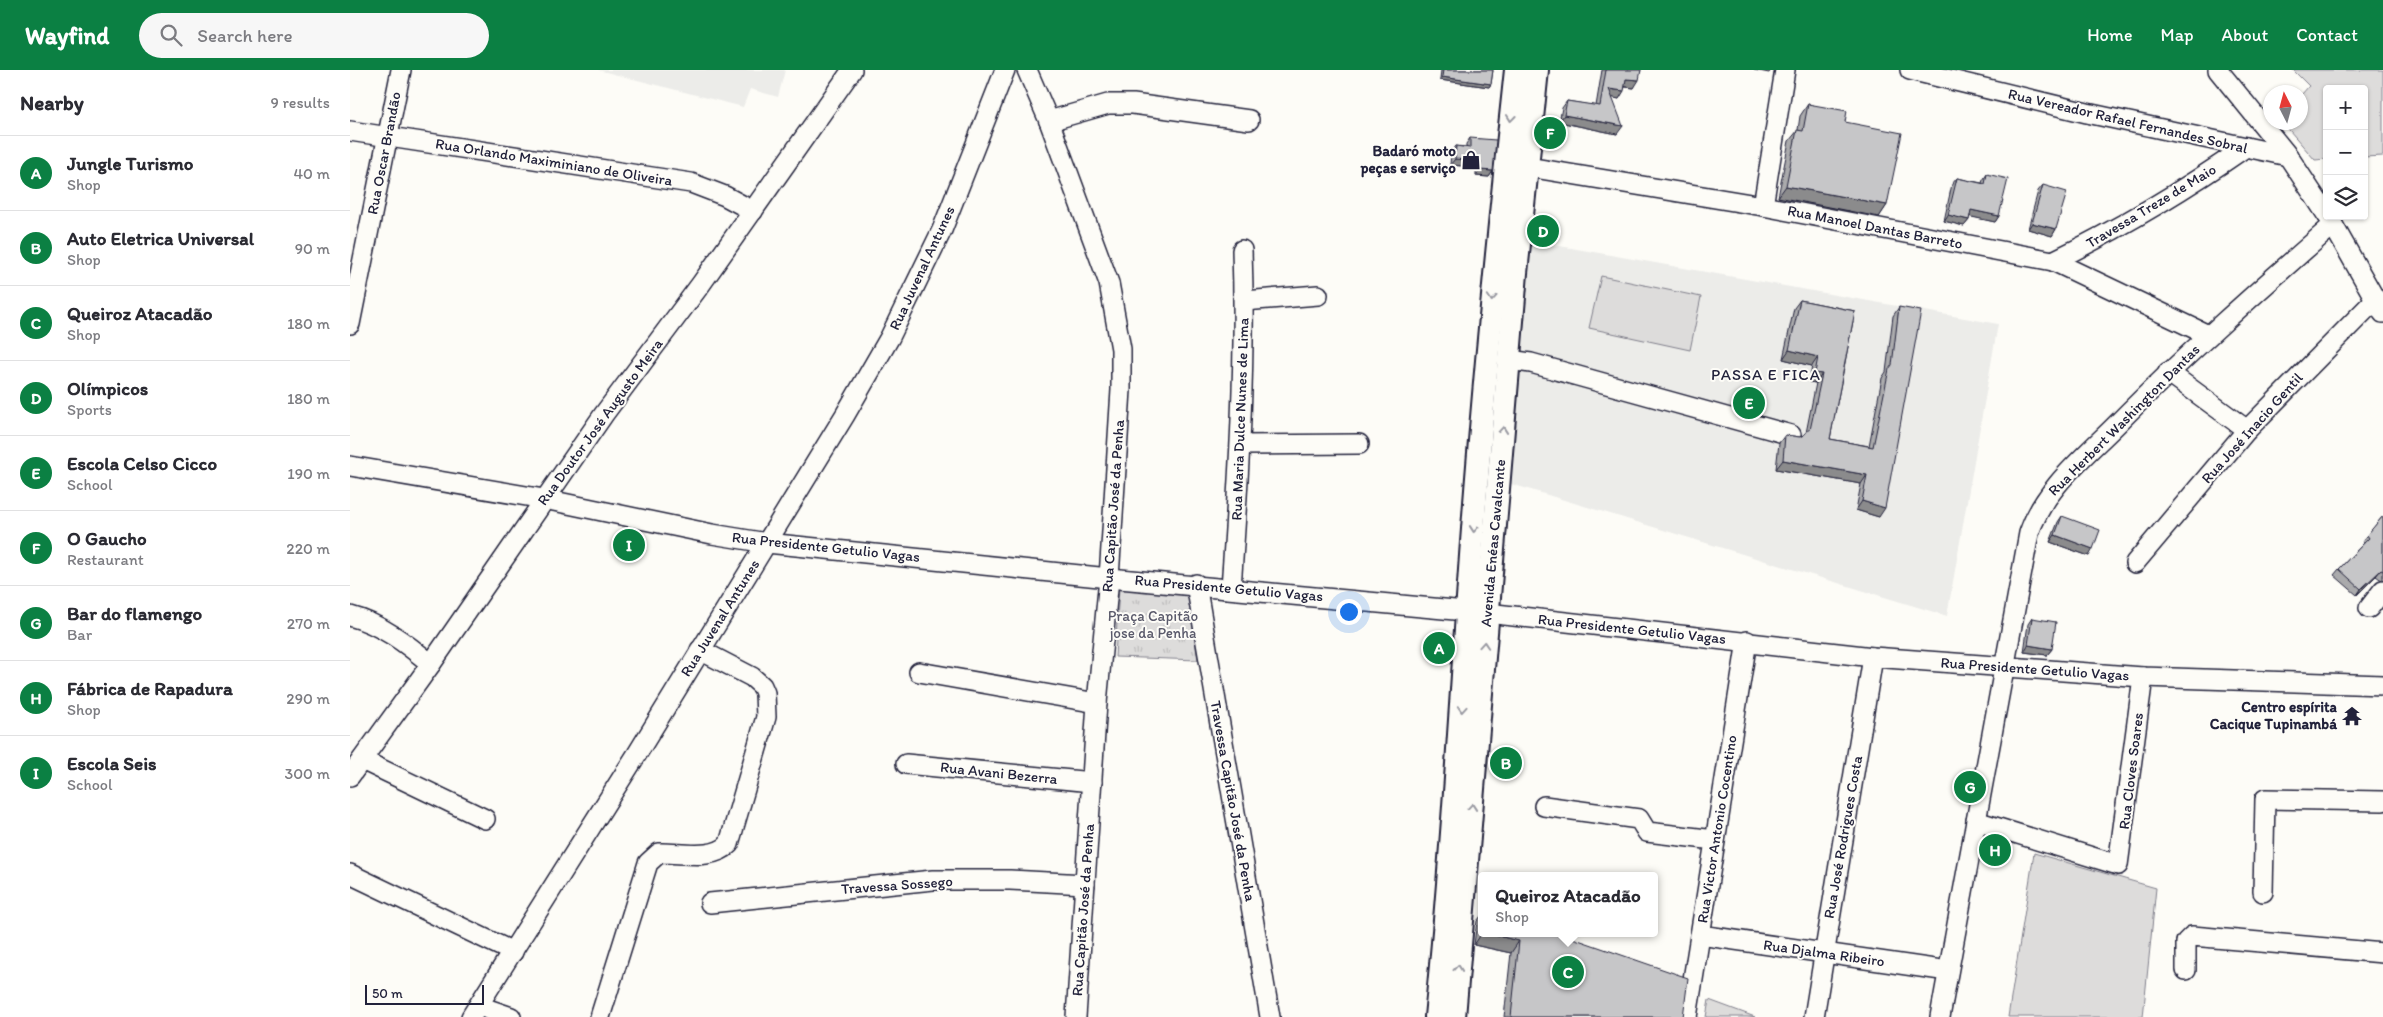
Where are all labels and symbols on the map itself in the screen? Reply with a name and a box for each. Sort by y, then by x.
street label: Rua Vereador Rafael Fernandes Sobral [2006,85,2250,158]
north arrow [2263,85,2308,130]
street label: Rua Oscar Brandão [363,90,405,216]
pin: F [1534,114,1566,152]
one-way arrow [1505,115,1516,123]
street label: Rua Orlando Maximiniano de Oliveira [434,134,674,190]
place label: Badaró moto peças e serviço [1360,142,1456,178]
shop icon: Badaró moto peças e serviço [1460,149,1482,171]
street label: Travessa Treze de Maio [2083,160,2219,252]
street label: Rua Manoel Dantas Barreto [1786,201,1964,253]
street label: Rua Juvenal Antunes [885,203,959,333]
pin: D [1527,212,1559,250]
one-way arrow [1487,294,1498,302]
street label: Rua Maria Dulce Nunes de Lima [1227,317,1253,521]
street label: Rua Doutor José Augusto Meira [533,335,667,509]
street label: Rua Herbert Washington Dantas [2044,340,2204,500]
district label: PASSA E FICA [1711,365,1821,384]
street label: Rua José Inacio Gentil [2198,368,2307,487]
pin: E [1733,384,1765,422]
street label: Rua Capitão José da Penha [1098,419,1128,593]
one-way arrow [1497,426,1508,434]
street label: Avenida Enéas Cavalcante [1477,458,1509,628]
pin: I [613,526,645,564]
one-way arrow [1469,526,1480,534]
street label: Rua Presidente Getulio Vagas [731,528,921,566]
street label: Rua Juvenal Antunes [677,556,764,680]
street label: Rua Presidente Getulio Vagas [1134,571,1324,605]
your location [1336,599,1362,625]
park label: Praça Capitão jose da Penha [1108,607,1198,642]
street label: Rua Presidente Getulio Vagas [1537,610,1727,648]
pin: A [1423,629,1455,667]
one-way arrow [1479,640,1490,648]
street label: Rua Presidente Getulio Vagas [1940,653,2130,685]
place label: Centro espírita Cacique Tupinambá [2210,698,2338,734]
street label: Travessa Capitão José da Penha [1206,699,1260,903]
one-way arrow [1456,705,1467,713]
temple icon: Centro espírita Cacique Tupinambá [2341,705,2363,727]
street label: Rua Cloves Soares [2115,711,2147,830]
street label: Rua Victor Antonio Cocentino [1693,734,1741,924]
pin: B [1490,744,1522,782]
street label: Rua José Rodrigues Costa [1820,754,1866,920]
street label: Rua Avani Bezerra [939,758,1059,788]
pin: G [1954,768,1986,806]
one-way arrow [1467,802,1478,810]
street label: Rua Capitão José da Penha [1068,823,1098,997]
pin: H [1979,831,2011,869]
street label: Travessa Sossego [841,872,953,898]
street label: Rua Djalma Ribeiro [1762,936,1886,970]
pin: C [1552,953,1584,991]
one-way arrow [1452,964,1463,972]
scale bar [365,982,484,1005]

